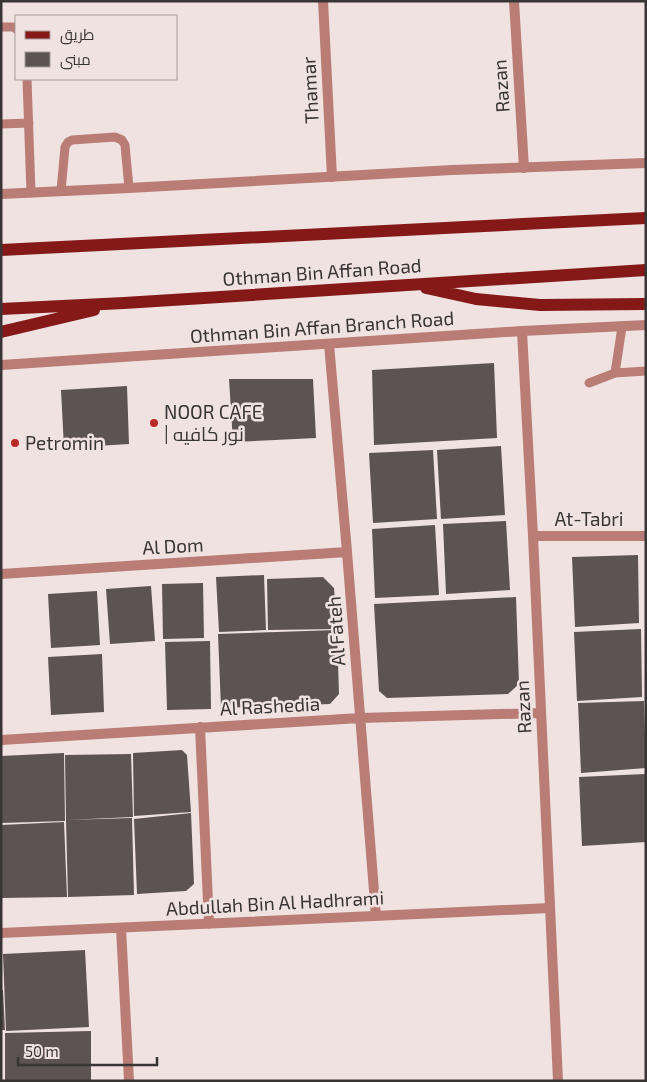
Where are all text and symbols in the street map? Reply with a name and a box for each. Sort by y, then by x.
legend [15,15,178,80]
text: طريق [60,25,94,45]
text: مبنى [60,50,91,70]
street label: Thamar [296,55,323,124]
street label: Razan [487,59,514,113]
street label: Othman Bin Affan Road [222,253,422,290]
street label: Othman Bin Affan Branch Road [189,306,455,347]
place label: NOOR CAFE | نور كافيه [164,400,262,446]
marker: NOOR CAFE | نور كافيه [148,417,160,429]
place label: Petromin [25,431,104,454]
marker: Petromin [9,437,21,449]
street label: At-Tabri [554,507,624,530]
street label: Al Dom [142,532,204,559]
street label: Al Fateh [322,595,349,667]
street label: Razan [510,680,535,734]
street label: Al Rashedia [219,691,321,720]
street label: Abdullah Bin Al Hadhrami [165,885,385,920]
scale bar [18,1034,156,1066]
text: 50 m [25,1042,59,1060]

